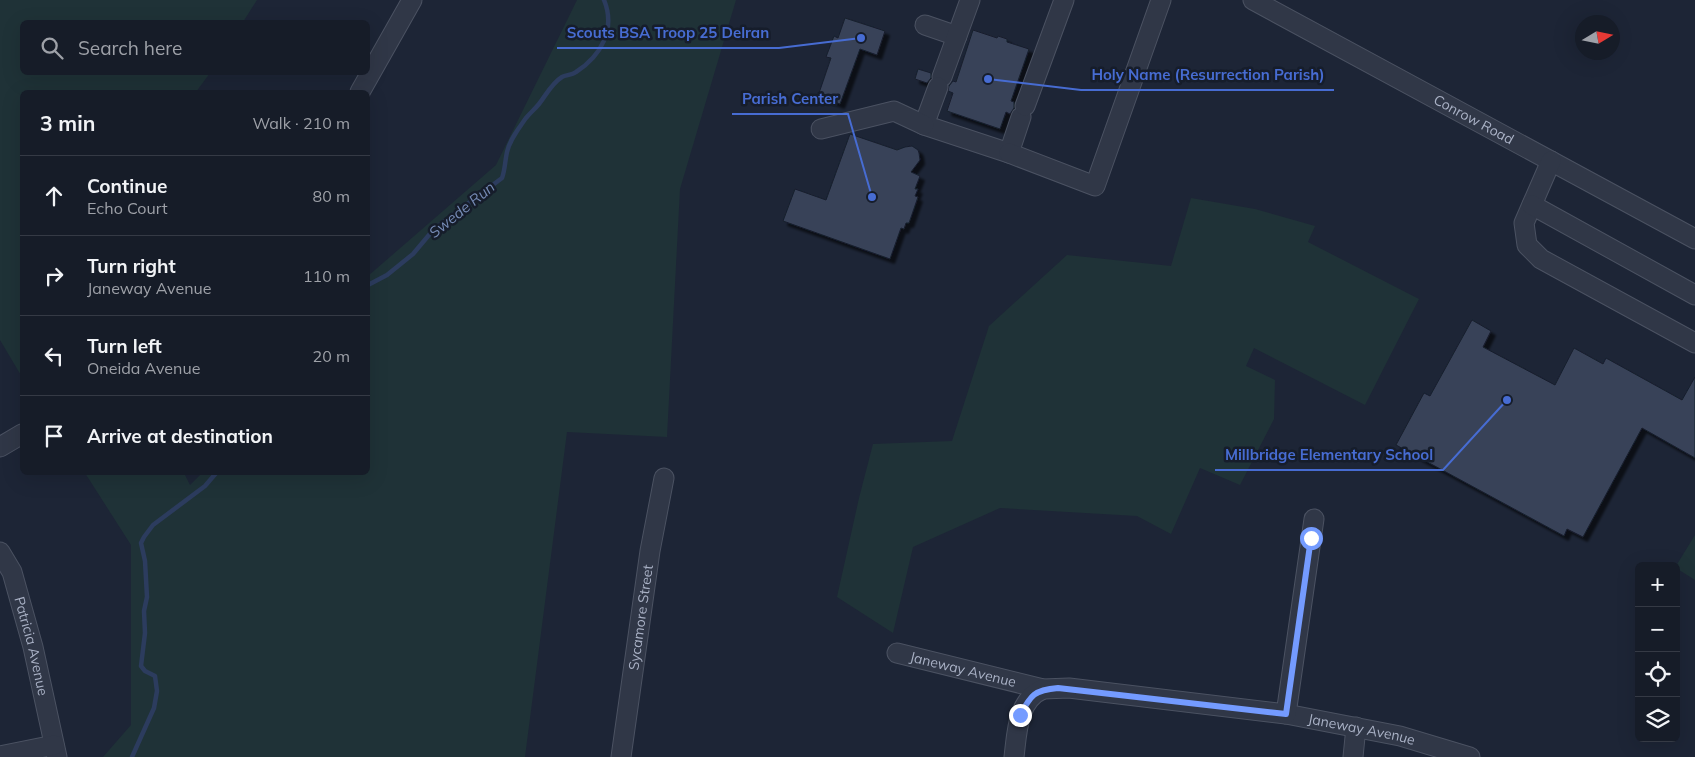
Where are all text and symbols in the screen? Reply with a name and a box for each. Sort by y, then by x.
north arrow [1575,15,1620,60]
callout: Scouts BSA Troop 25 Delran [557,18,779,48]
search box [20,20,370,75]
text: Scouts BSA Troop 25 Delran [567,23,769,42]
icon: search [38,34,66,62]
text: Search here [78,36,182,60]
callout: Holy Name (Resurrection Parish) [1081,60,1334,90]
text: Holy Name (Resurrection Parish) [1091,65,1325,84]
callout: Parish Center [732,84,848,114]
text: Parish Center [742,89,838,108]
street label: Conrow Road [1431,90,1517,148]
text: 3 min [40,110,95,136]
text: Walk · 210 m [252,113,350,133]
text: Continue [87,174,167,198]
water label: Swede Run [425,177,499,242]
icon: ahead [40,182,68,210]
text: 80 m [313,186,350,206]
text: Echo Court [87,198,168,218]
text: Turn right [87,254,176,278]
icon: right [40,262,68,290]
text: 110 m [303,266,350,286]
text: Janeway Avenue [87,278,212,298]
text: Turn left [87,334,162,358]
icon: left [40,342,68,370]
text: 20 m [313,346,350,366]
text: Oneida Avenue [87,358,200,378]
icon: arrive [40,422,68,450]
text: Arrive at destination [87,424,273,448]
callout: Millbridge Elementary School [1215,440,1443,470]
text: Millbridge Elementary School [1225,445,1433,464]
route start [1300,527,1323,550]
map controls [1635,562,1680,742]
button: + [1635,562,1680,607]
street label: Sycamore Street [624,563,657,671]
street label: Patricia Avenue [10,594,52,697]
button: − [1635,607,1680,652]
street label: Janeway Avenue [908,647,1018,691]
button: locate [1635,652,1680,697]
button: layers [1635,697,1680,742]
route end [1009,704,1032,727]
street label: Janeway Avenue [1306,709,1417,749]

